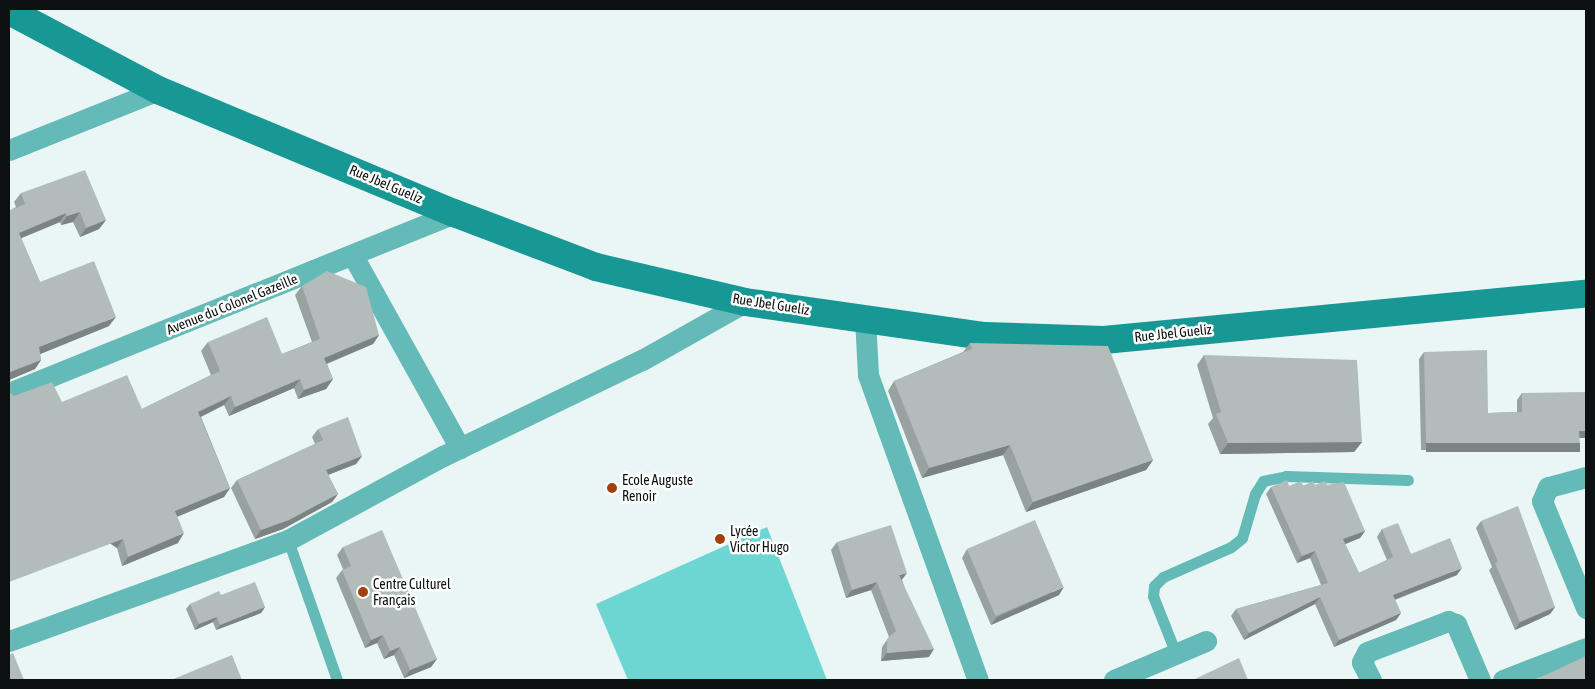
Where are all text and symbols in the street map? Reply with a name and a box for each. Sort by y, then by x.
street label: Rue Jbel Gueliz [347,161,425,207]
street label: Avenue du Colonel Gazeille [164,270,300,338]
street label: Rue Jbel Gueliz [731,290,811,318]
street label: Rue Jbel Gueliz [1134,321,1212,345]
place label: Ecole Auguste Renoir [622,472,693,504]
marker: Ecole Auguste Renoir [606,482,618,494]
place label: Lycée Victor Hugo [730,523,789,556]
marker: Lycée Victor Hugo [714,533,726,545]
place label: Centre Culturel Français [373,576,451,608]
marker: Centre Culturel Français [357,586,369,598]

